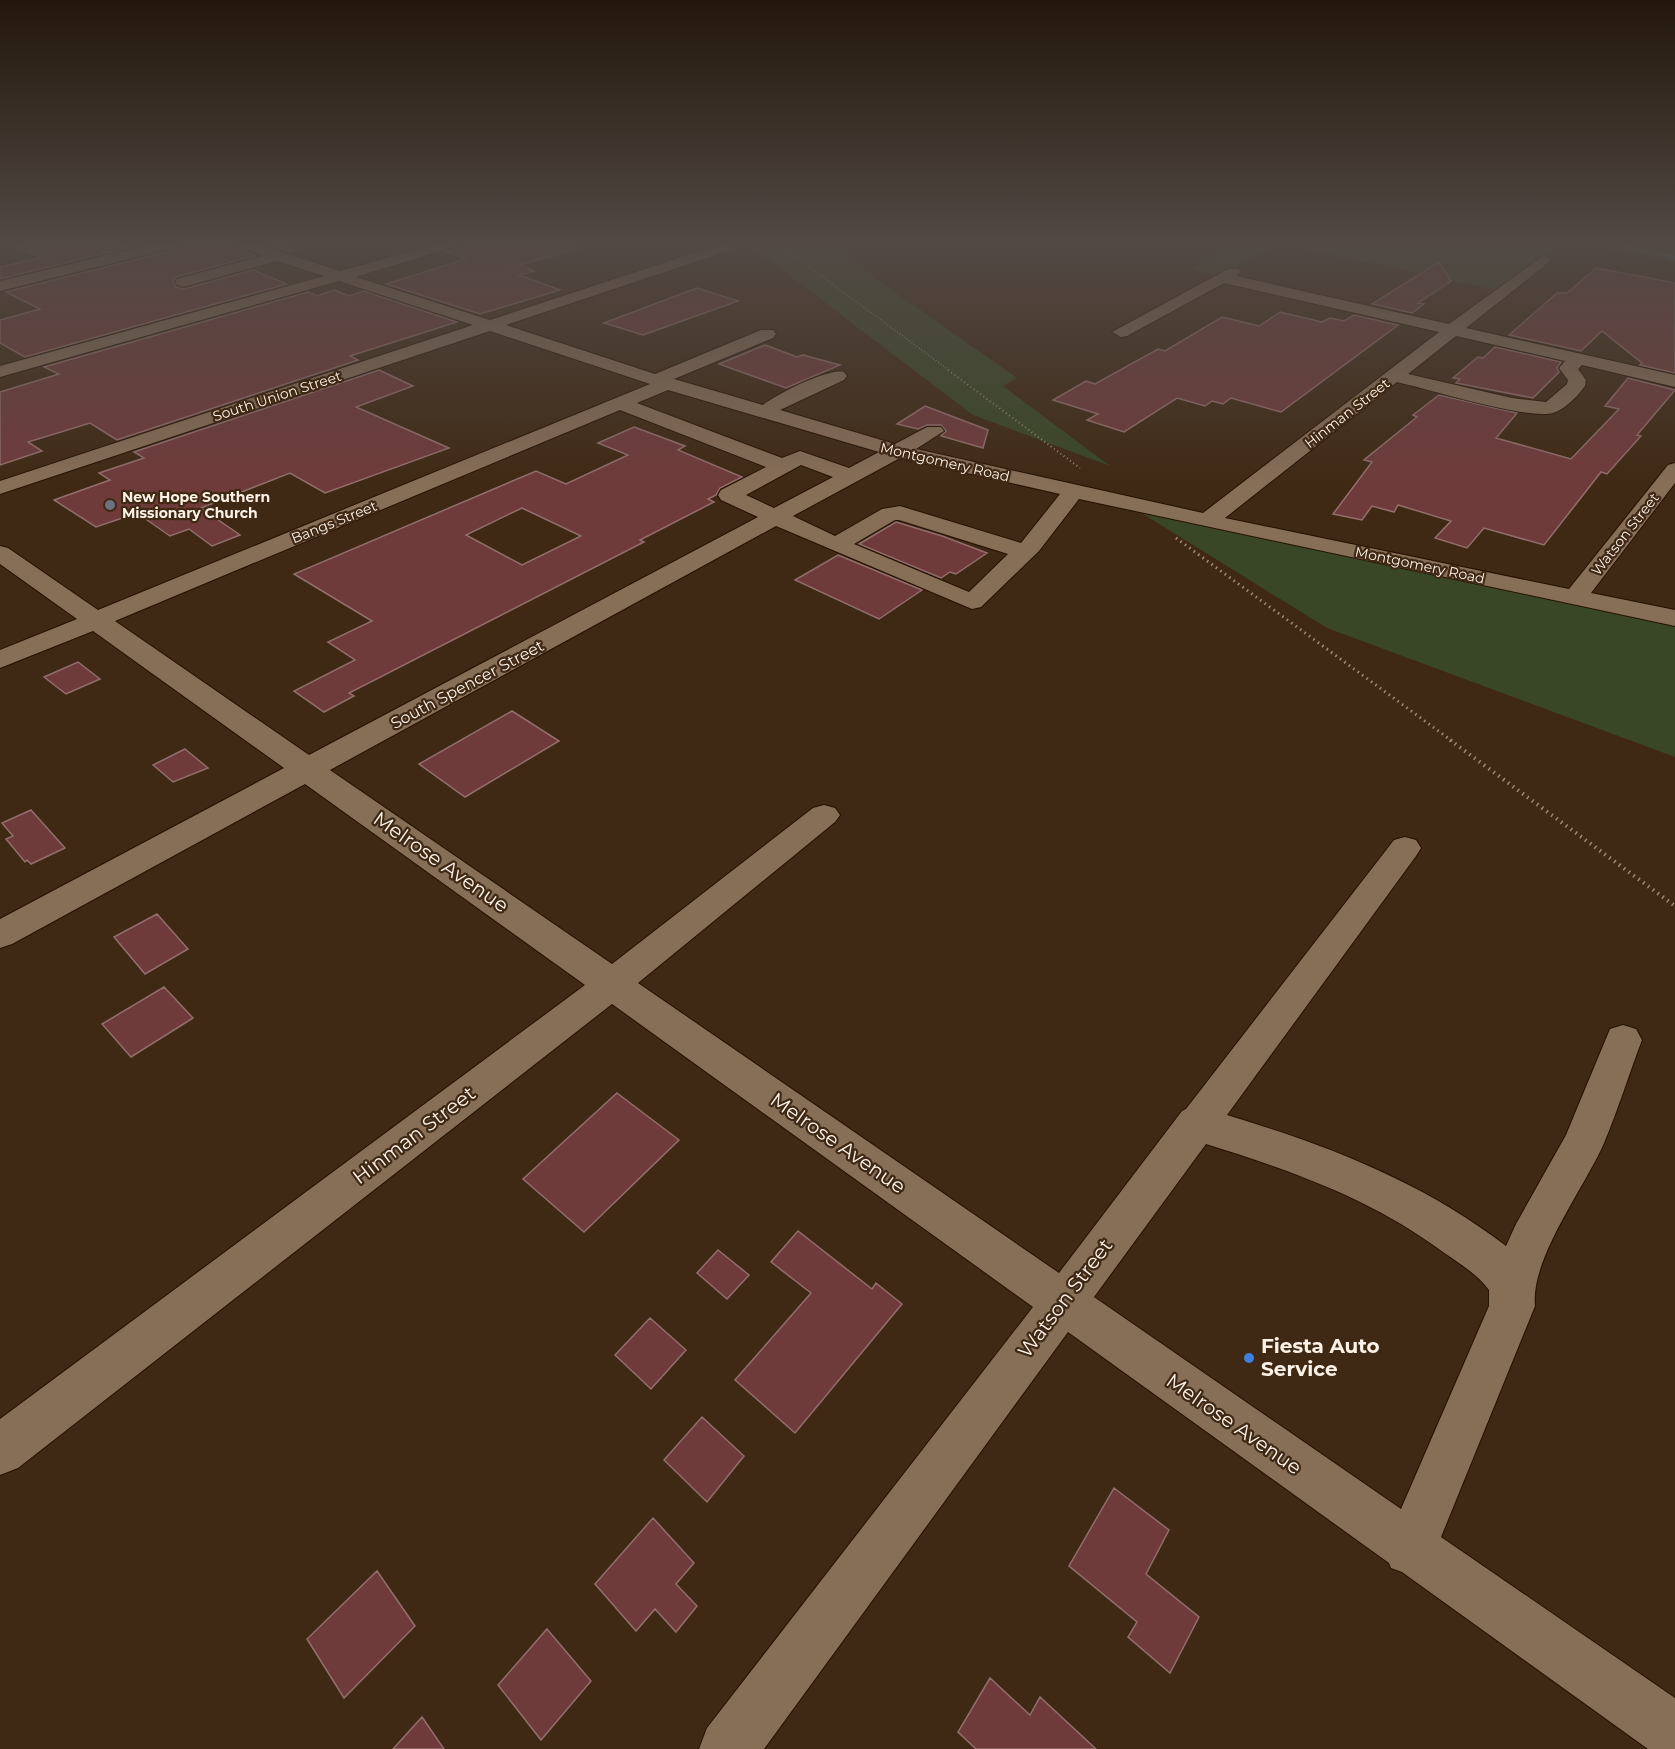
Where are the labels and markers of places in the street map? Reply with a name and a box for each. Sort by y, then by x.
place label: New Hope Southern Missionary Church [122,488,270,522]
marker: New Hope Southern Missionary Church [103,498,117,512]
place label: Fiesta Auto Service [1261,1334,1380,1381]
marker: Fiesta Auto Service [1242,1351,1256,1365]

